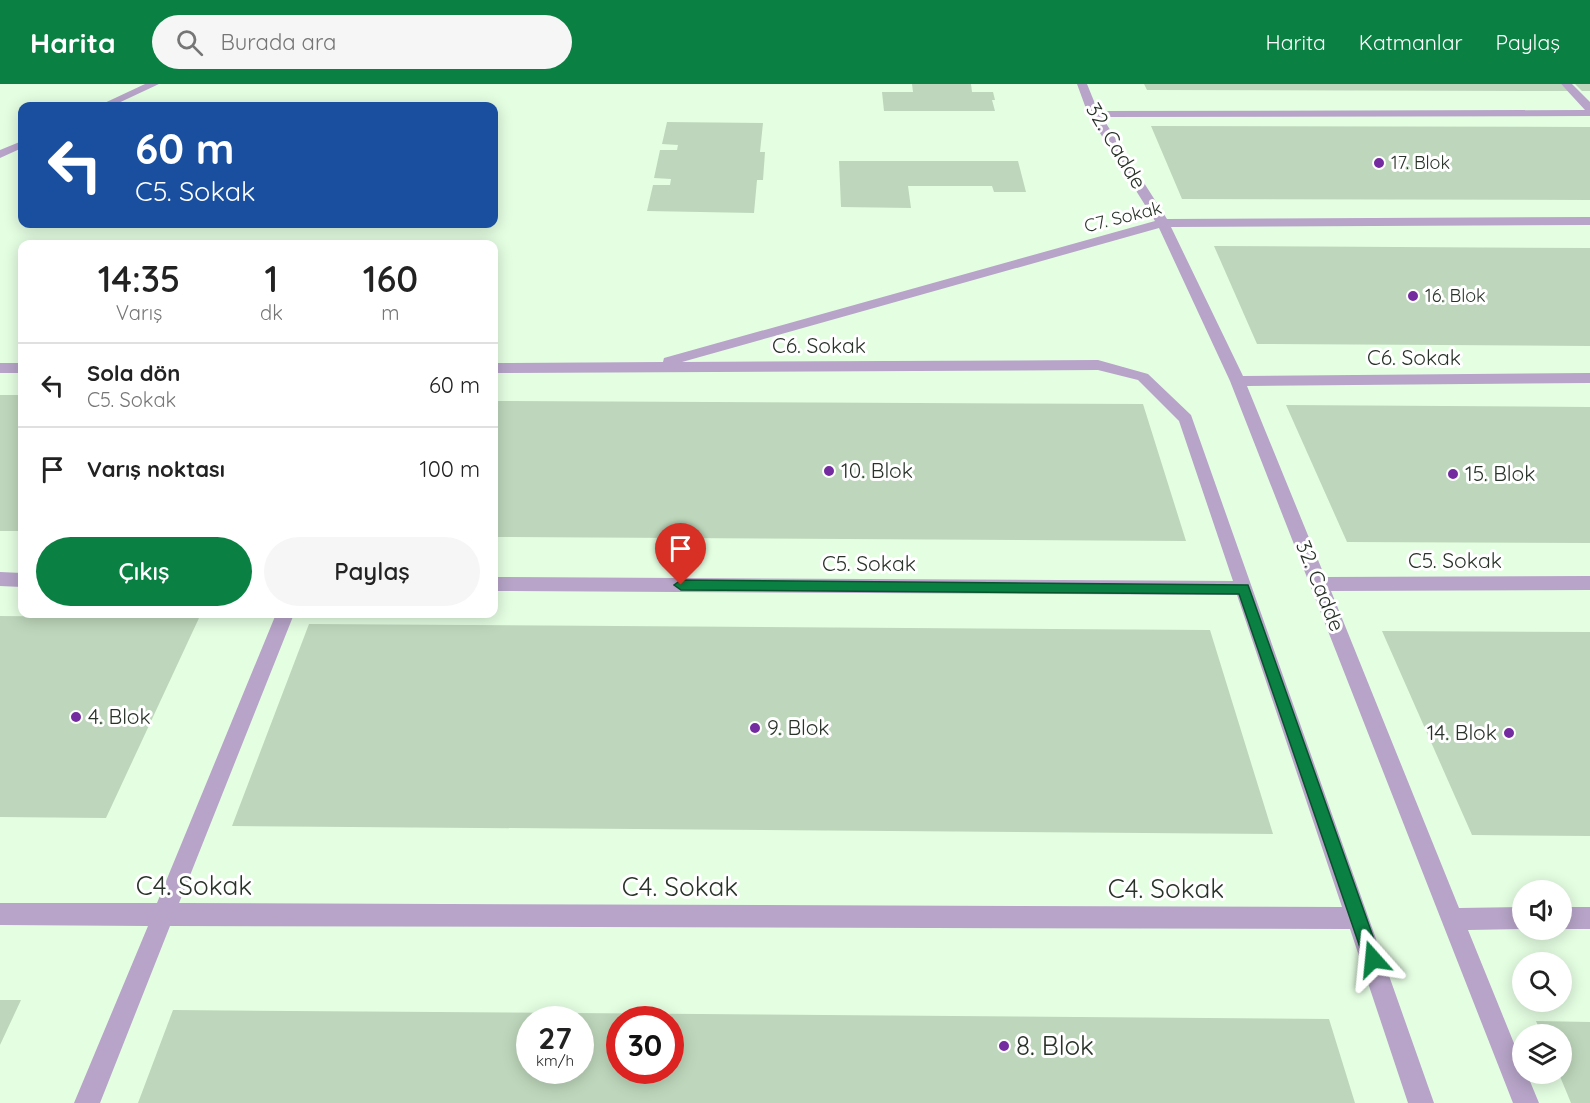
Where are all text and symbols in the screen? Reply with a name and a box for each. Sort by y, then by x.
search box [152,15,572,69]
text: Harita [30,25,116,60]
icon: search [173,26,206,59]
text: Burada ara [221,28,336,56]
text: Harita [1266,29,1326,55]
text: Katmanlar [1359,29,1463,55]
text: Paylaş [1496,29,1560,55]
street label: 32. Cadde [1081,98,1153,193]
text: 60 m [135,122,235,175]
icon: left [36,126,114,204]
place label: 17. Blok [1391,151,1450,174]
marker: 17. Blok [1372,156,1386,170]
text: C5. Sokak [135,174,256,208]
street label: C7. Sokak [1082,196,1164,237]
text: 14:35 [98,256,180,301]
text: 1 [265,256,278,301]
text: 160 [363,256,418,301]
place label: 16. Blok [1425,284,1486,307]
marker: 16. Blok [1406,289,1420,303]
text: Varış [116,300,162,325]
text: dk [260,300,283,325]
text: m [381,300,400,325]
street label: C6. Sokak [772,332,866,358]
street label: C6. Sokak [1367,344,1461,370]
text: Sola dön [87,359,180,387]
icon: left [36,369,69,402]
text: 60 m [429,371,480,399]
text: C5. Sokak [87,387,176,412]
icon: arrive [36,453,69,486]
text: Varış noktası [87,455,225,483]
text: 100 m [420,455,480,483]
place label: 10. Blok [841,457,913,483]
place label: 15. Blok [1465,460,1535,486]
marker: 10. Blok [822,464,836,478]
marker: 15. Blok [1446,467,1460,481]
pin [655,523,706,585]
icon: arrive [664,532,697,565]
street label: 32. Cadde [1291,536,1351,635]
button: Çıkış [36,537,252,606]
button: Paylaş [264,537,480,606]
street label: C5. Sokak [1408,547,1502,573]
street label: C5. Sokak [822,550,916,576]
place label: 4. Blok [88,703,151,729]
marker: 4. Blok [69,710,83,724]
place label: 9. Blok [767,714,830,740]
place label: 14. Blok [1427,719,1497,745]
marker: 9. Blok [748,721,762,735]
marker: 14. Blok [1502,726,1516,740]
street label: C4. Sokak [136,869,252,902]
street label: C4. Sokak [622,870,738,903]
street label: C4. Sokak [1108,872,1224,905]
map controls [1512,880,1572,1084]
button: sound [1512,880,1572,940]
position arrow [1341,927,1405,991]
button: search [1512,952,1572,1012]
speed limit sign: 30 [606,1006,684,1084]
text: 27 [538,1019,572,1057]
button: layers [1512,1024,1572,1084]
place label: 8. Blok [1016,1029,1094,1062]
marker: 8. Blok [997,1039,1011,1053]
text: km/h [536,1051,574,1070]

